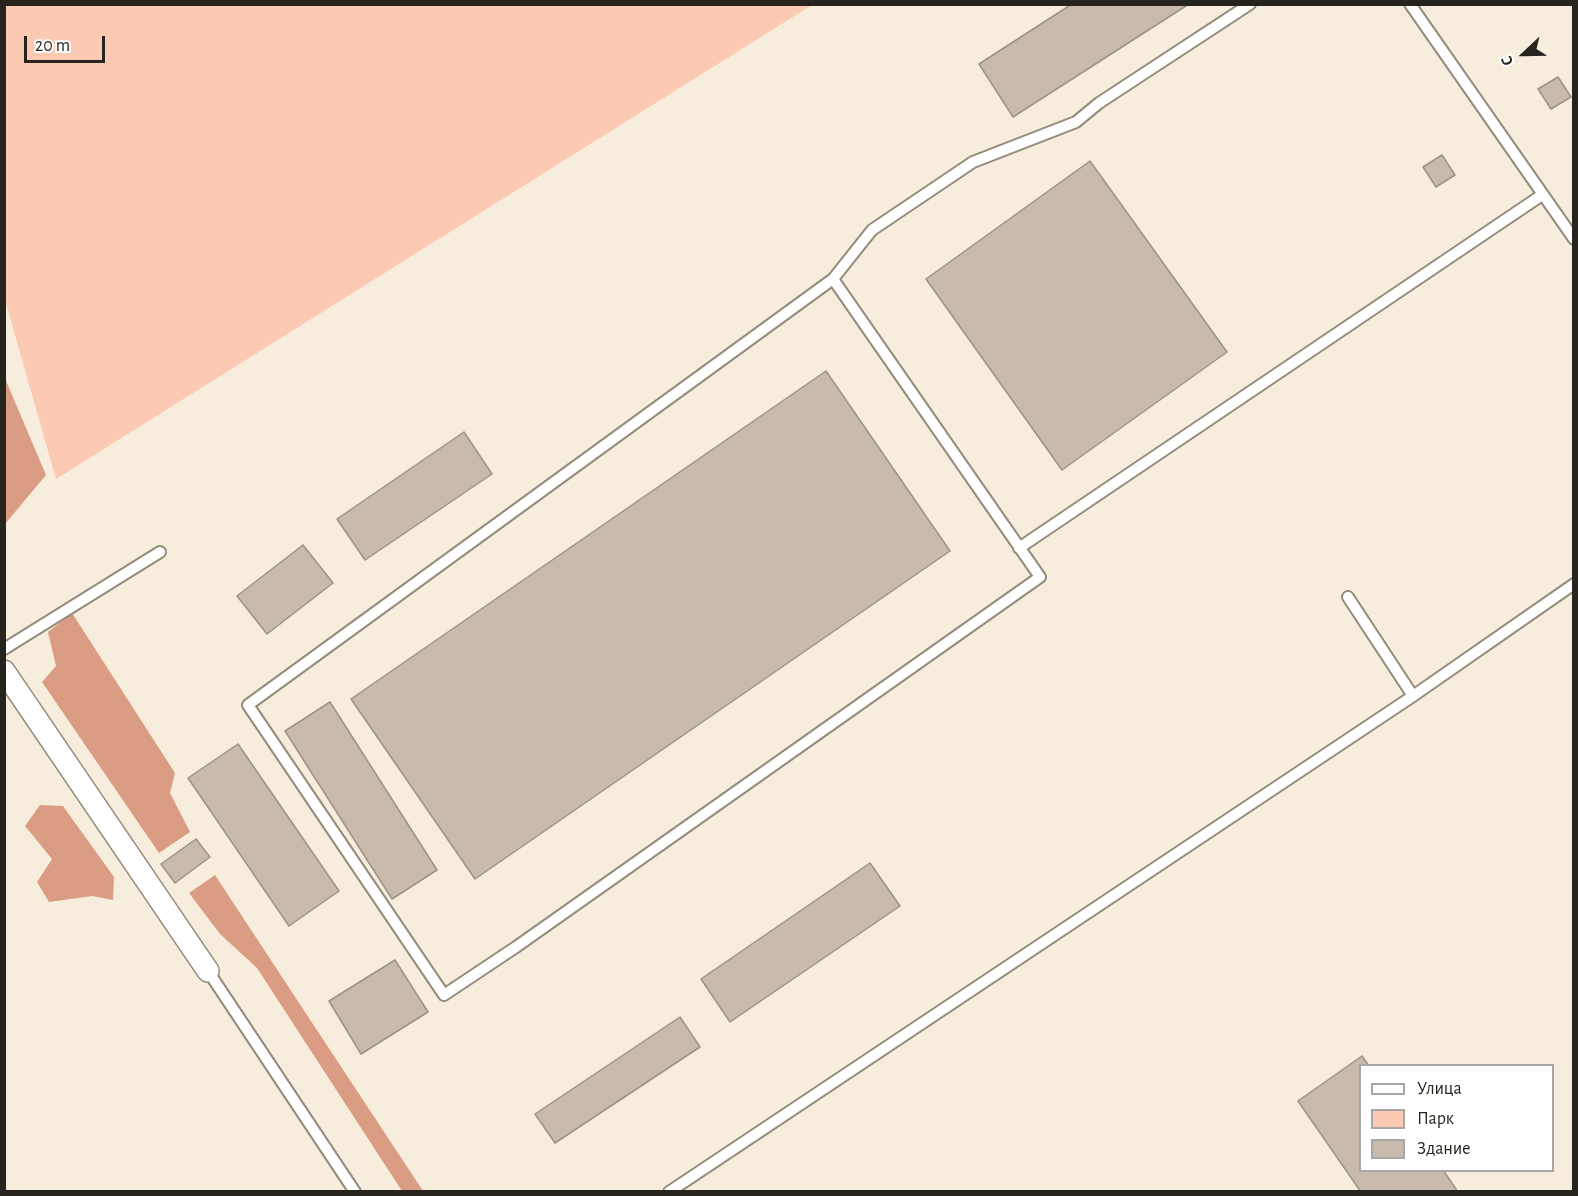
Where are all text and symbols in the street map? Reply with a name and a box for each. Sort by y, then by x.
scale bar [27,24,108,62]
north arrow [1494,24,1554,84]
text: 20 m [35,37,70,55]
text: С [1498,54,1516,68]
legend [1359,1064,1554,1172]
text: Улица [1417,1080,1462,1098]
text: Парк [1417,1110,1454,1128]
text: Здание [1417,1140,1471,1158]

